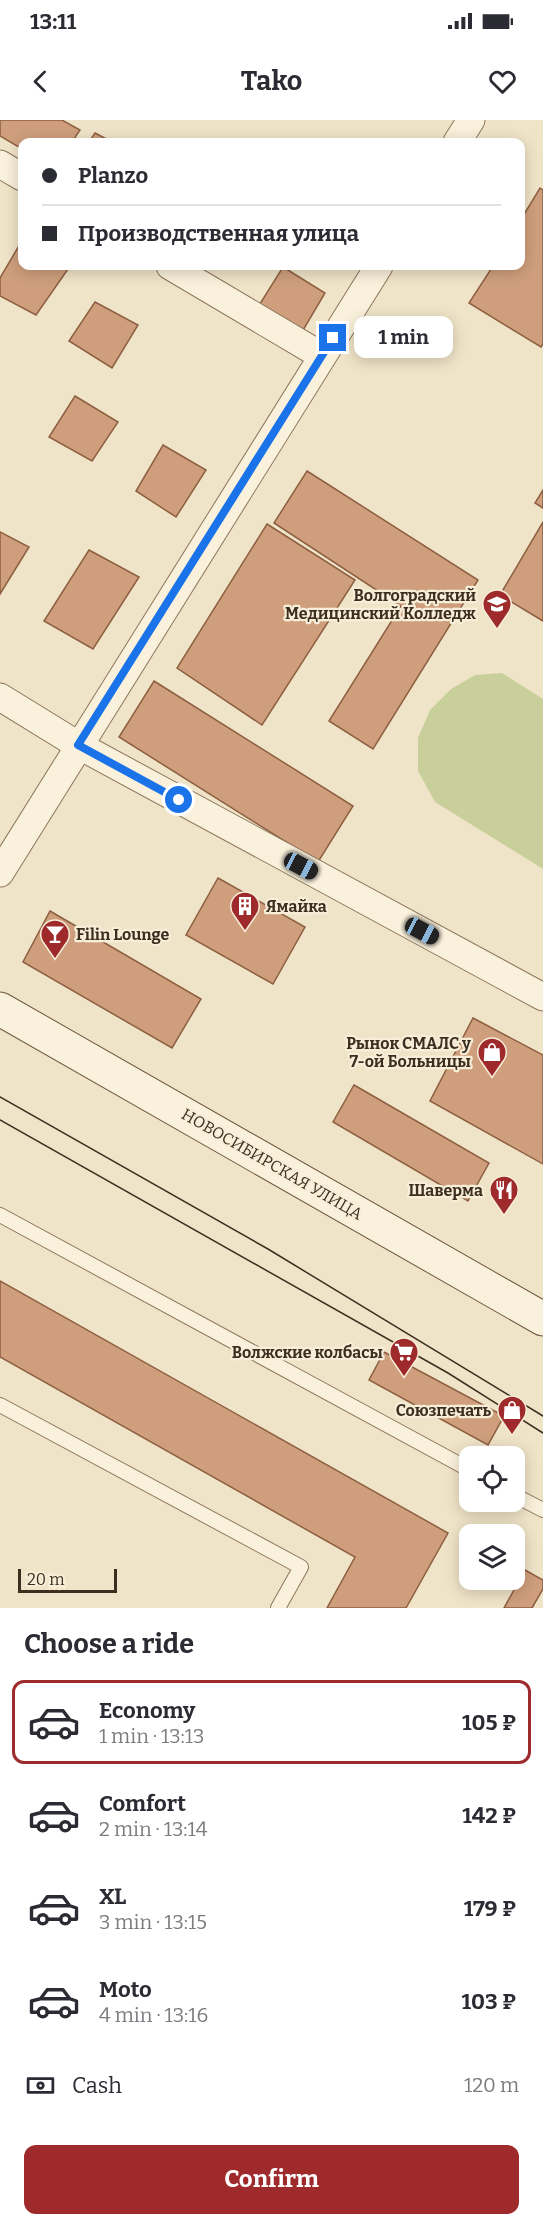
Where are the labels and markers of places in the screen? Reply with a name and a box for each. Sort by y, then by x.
place label: Волгоградский Медицинский Колледж [285,586,476,623]
school or university icon: Волгоградский Медицинский Колледж [481,588,513,630]
building icon: Ямайка [229,890,261,932]
place label: Ямайка [266,897,327,916]
bar icon: Filin Lounge [39,918,71,960]
place label: Filin Lounge [76,925,170,944]
place label: Рынок СМАЛС у 7-ой Больницы [346,1034,471,1071]
shop icon: Рынок СМАЛС у 7-ой Больницы [476,1036,508,1078]
restaurant icon: Шаверма [488,1174,520,1216]
place label: Шаверма [408,1181,483,1200]
supermarket icon: Волжские колбасы [388,1336,420,1378]
place label: Волжские колбасы [232,1343,383,1362]
shop icon: Союзпечать [496,1394,528,1436]
place label: Союзпечать [396,1401,491,1420]

